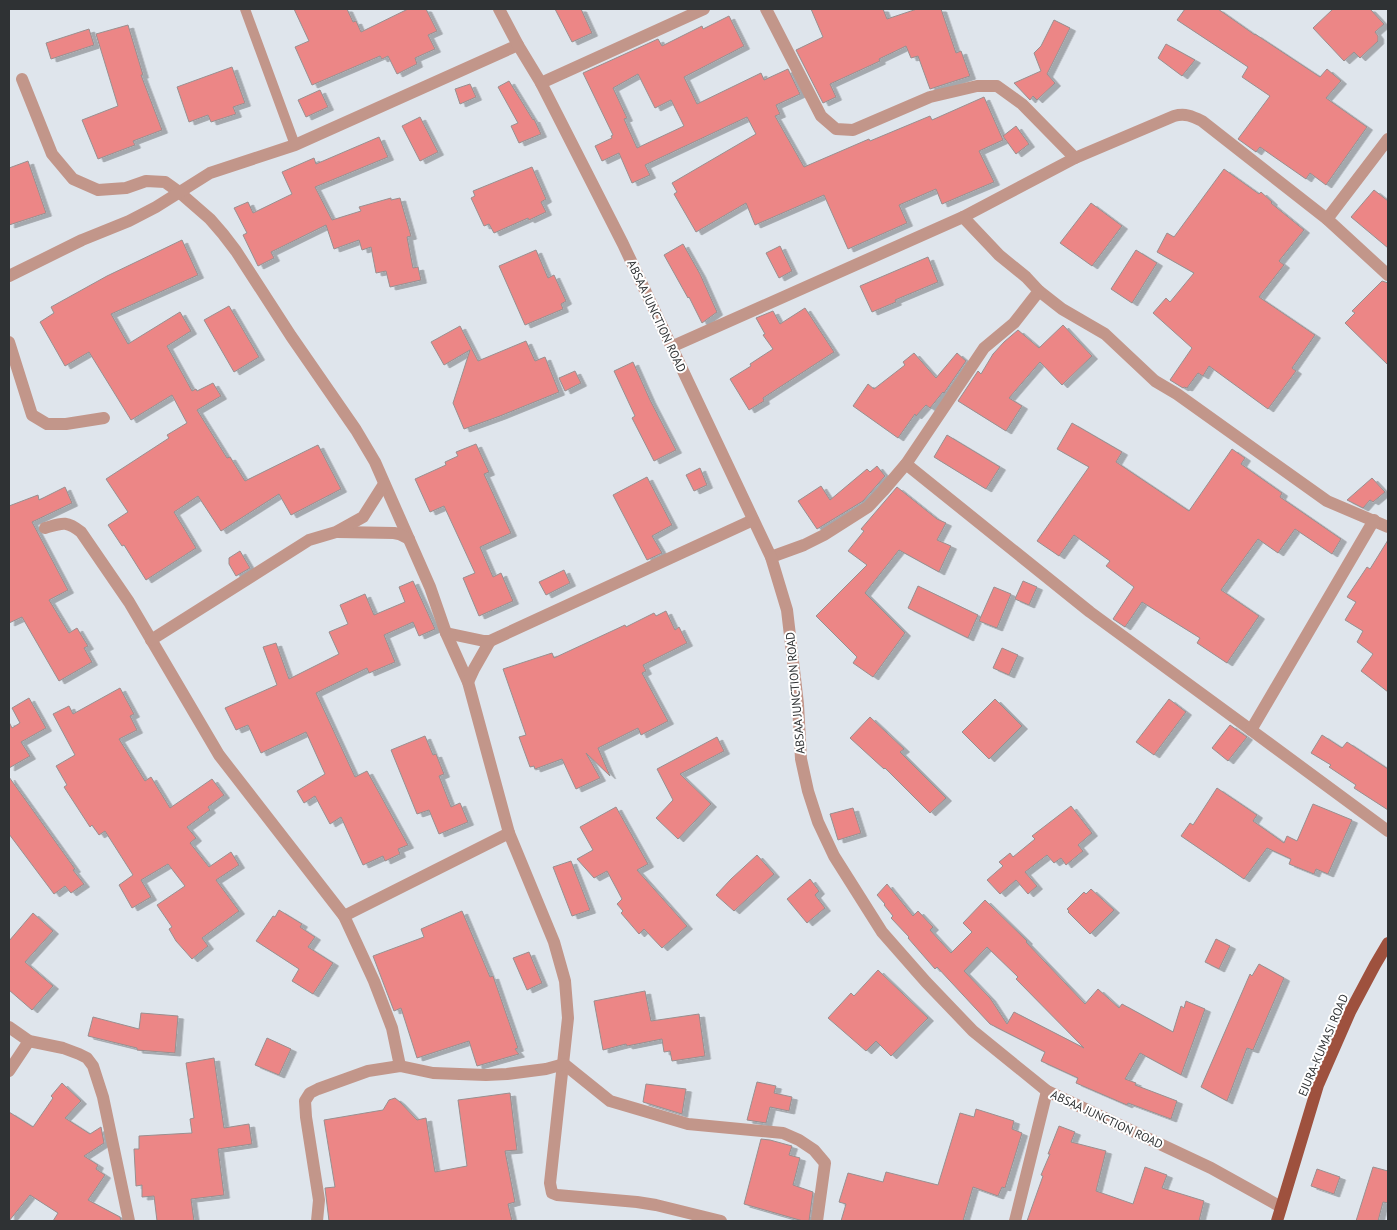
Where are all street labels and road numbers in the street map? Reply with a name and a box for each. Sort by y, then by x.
street label: ABSAA JUNCTION ROAD [624,258,690,375]
street label: ABSAA JUNCTION ROAD [782,631,808,754]
street label: EJURA-KUMASI ROAD [1295,992,1351,1098]
street label: ABSAA JUNCTION ROAD [1049,1086,1166,1152]

